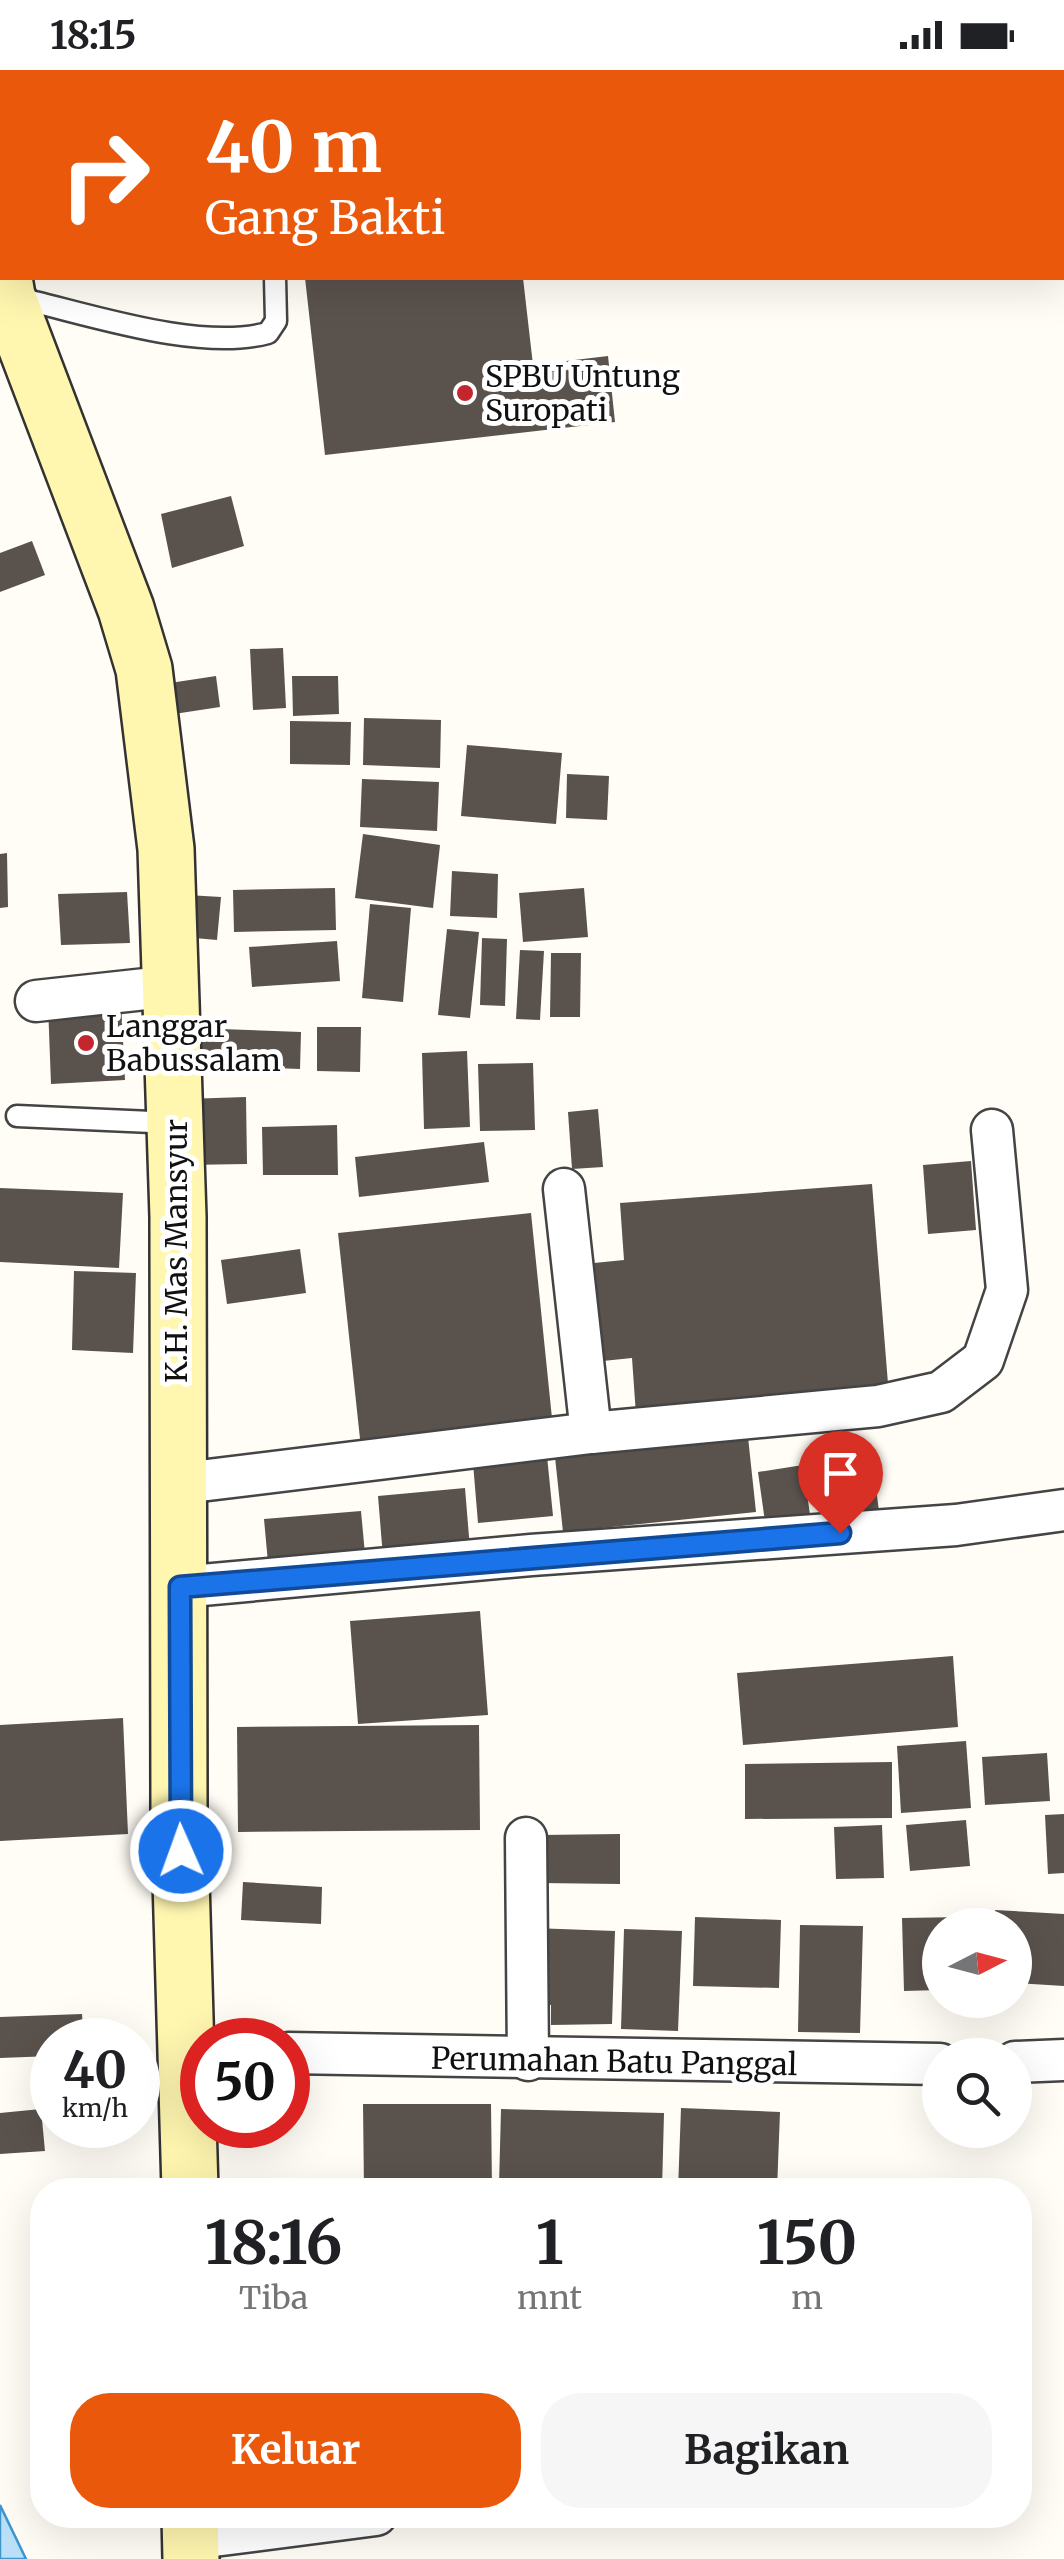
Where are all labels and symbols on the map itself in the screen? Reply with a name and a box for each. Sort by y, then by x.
place label: SPBU Untung Suropati [485,357,680,429]
marker: SPBU Untung Suropati [454,382,476,404]
place label: Langgar Babussalam [106,1007,281,1079]
marker: Langgar Babussalam [75,1032,97,1054]
street label: K.H. Mas Mansyur [157,1119,195,1383]
pin [798,1431,883,1534]
position arrow [129,1799,233,1903]
north arrow [922,1908,1032,2018]
speed limit sign: 50 [180,2018,310,2148]
street label: Perumahan Batu Panggal [431,2039,797,2083]

